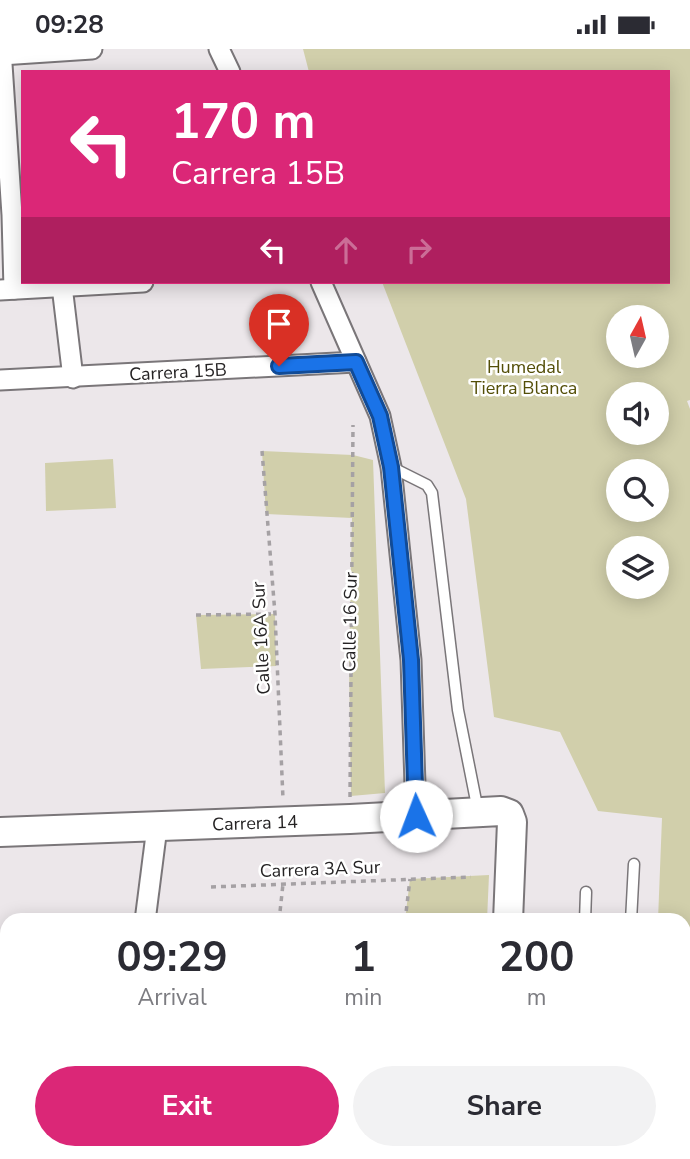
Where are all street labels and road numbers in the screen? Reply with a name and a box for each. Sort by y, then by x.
street label: Carrera 15B [128,357,228,387]
street label: Calle 16 Sur [337,571,363,672]
street label: Calle 16A Sur [246,580,276,695]
street label: Carrera 14 [212,810,299,836]
street label: Carrera 3A Sur [259,855,381,883]

